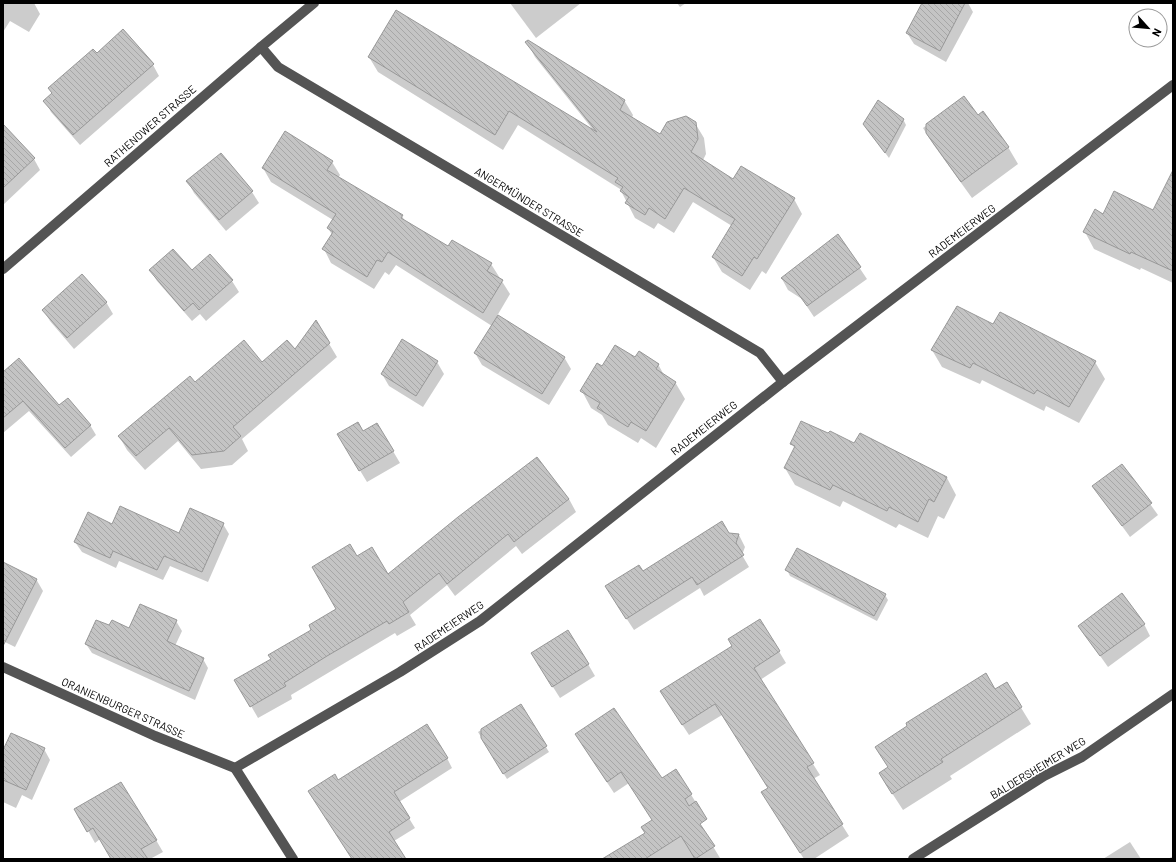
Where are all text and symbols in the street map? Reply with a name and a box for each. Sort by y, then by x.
north arrow [1128,8,1168,48]
text: N [1150,27,1165,39]
street label: RATHENOWER STRASSE [101,82,199,169]
street label: ANGERMÜNDER STRASSE [473,163,587,239]
street label: RADEMEIERWEG [926,201,998,260]
street label: RADEMEIERWEG [668,398,740,458]
street label: RADEMEIERWEG [412,598,486,654]
street label: ORANIENBURGER STRASSE [60,674,187,741]
street label: BALDERSHEIMER WEG [988,734,1088,801]

